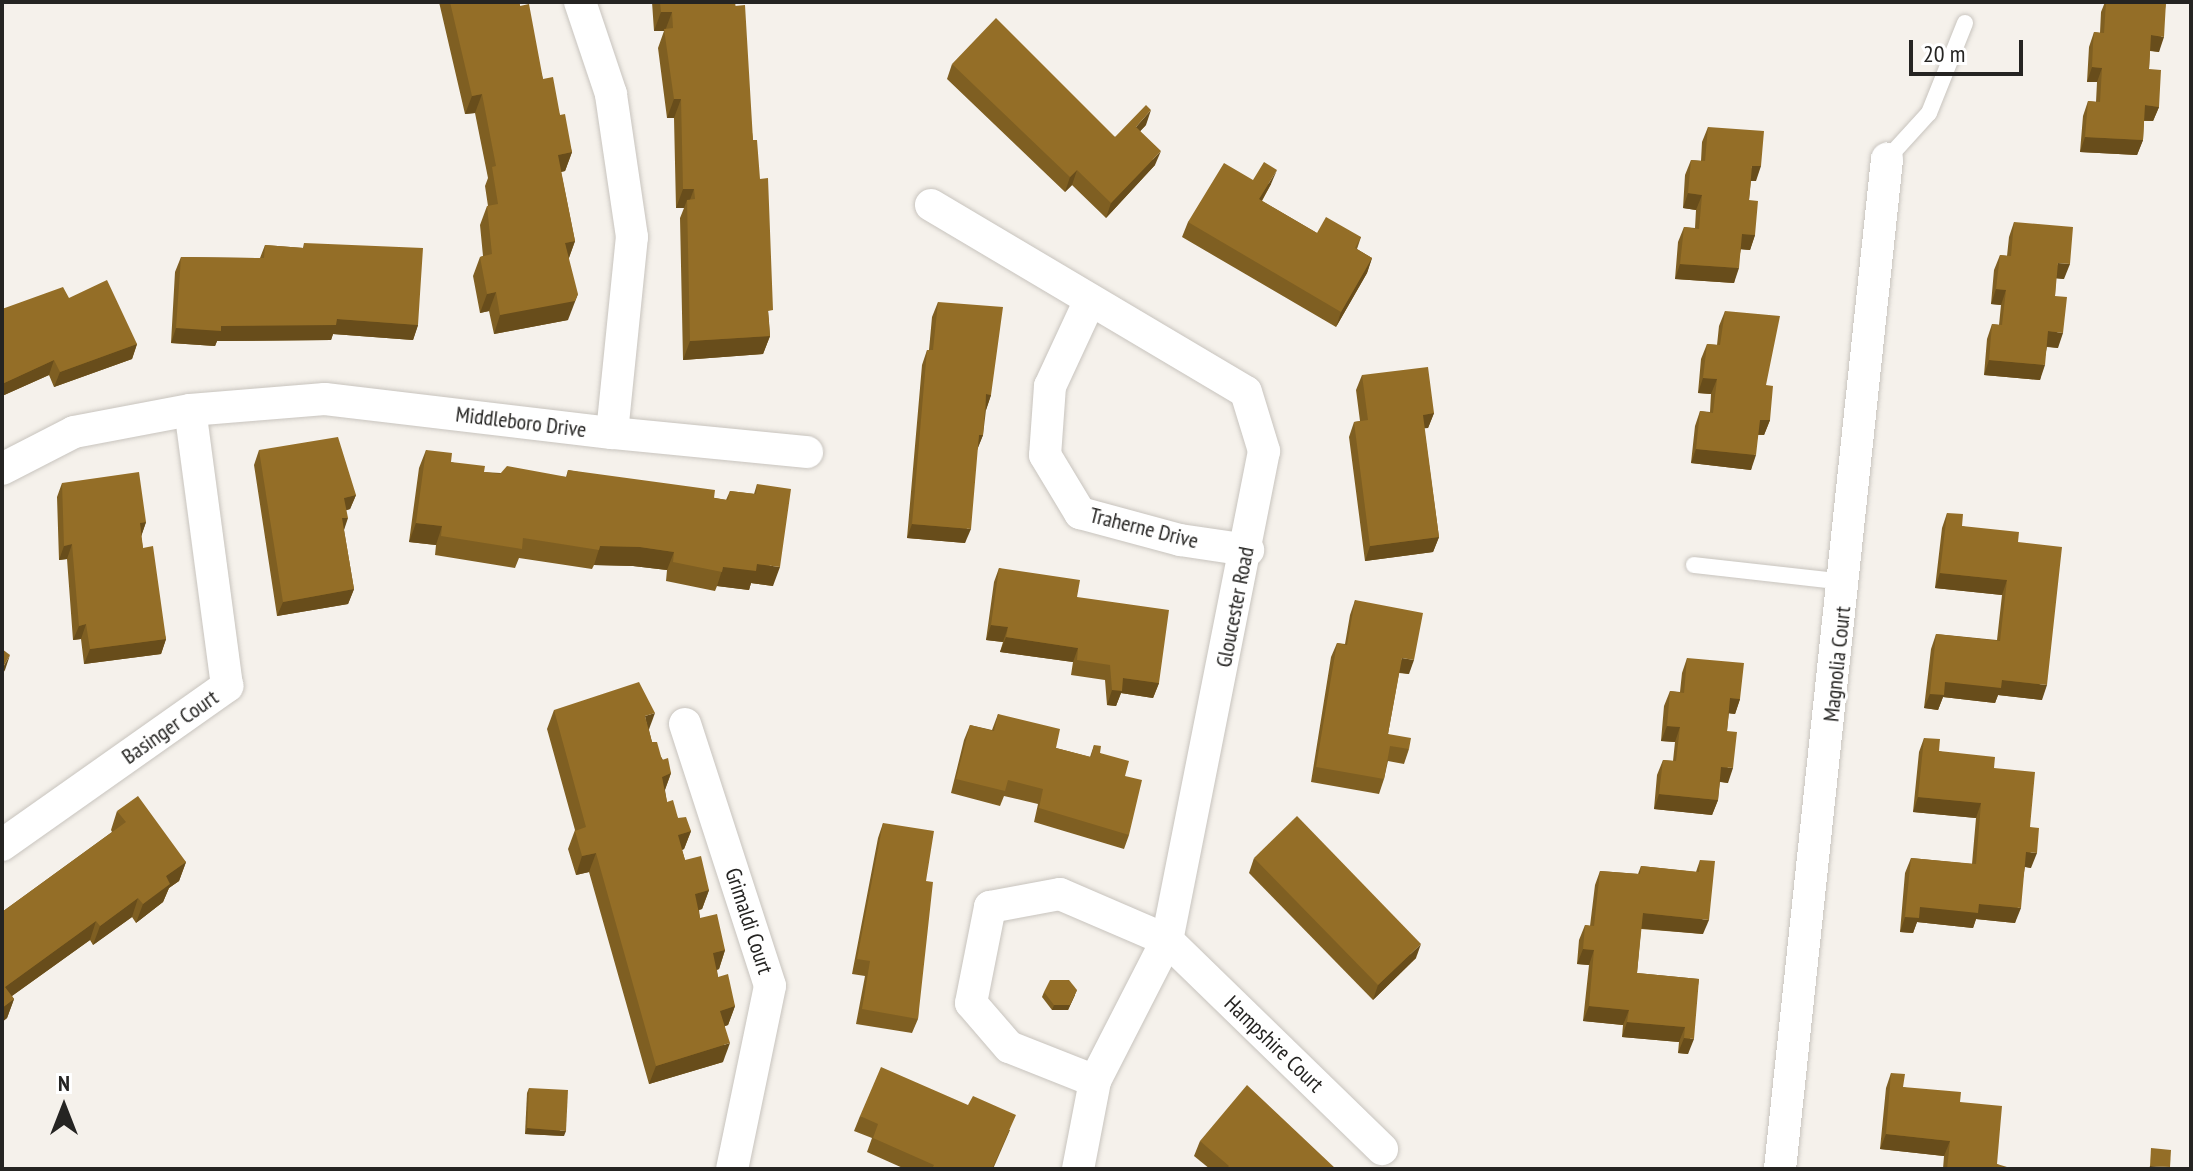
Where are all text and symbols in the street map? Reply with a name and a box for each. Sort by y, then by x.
scale bar [1913,24,2027,74]
text: 20 m [1923,38,1965,69]
street label: Middleboro Drive [454,401,588,443]
street label: Traherne Drive [1087,502,1201,554]
street label: Gloucester Road [1210,545,1260,669]
street label: Magnolia Court [1818,605,1856,723]
street label: Basinger Court [117,684,223,770]
street label: Grimaldi Court [719,865,779,977]
street label: Hampshire Court [1219,990,1329,1098]
north arrow [24,1067,104,1147]
text: N [58,1069,70,1097]

